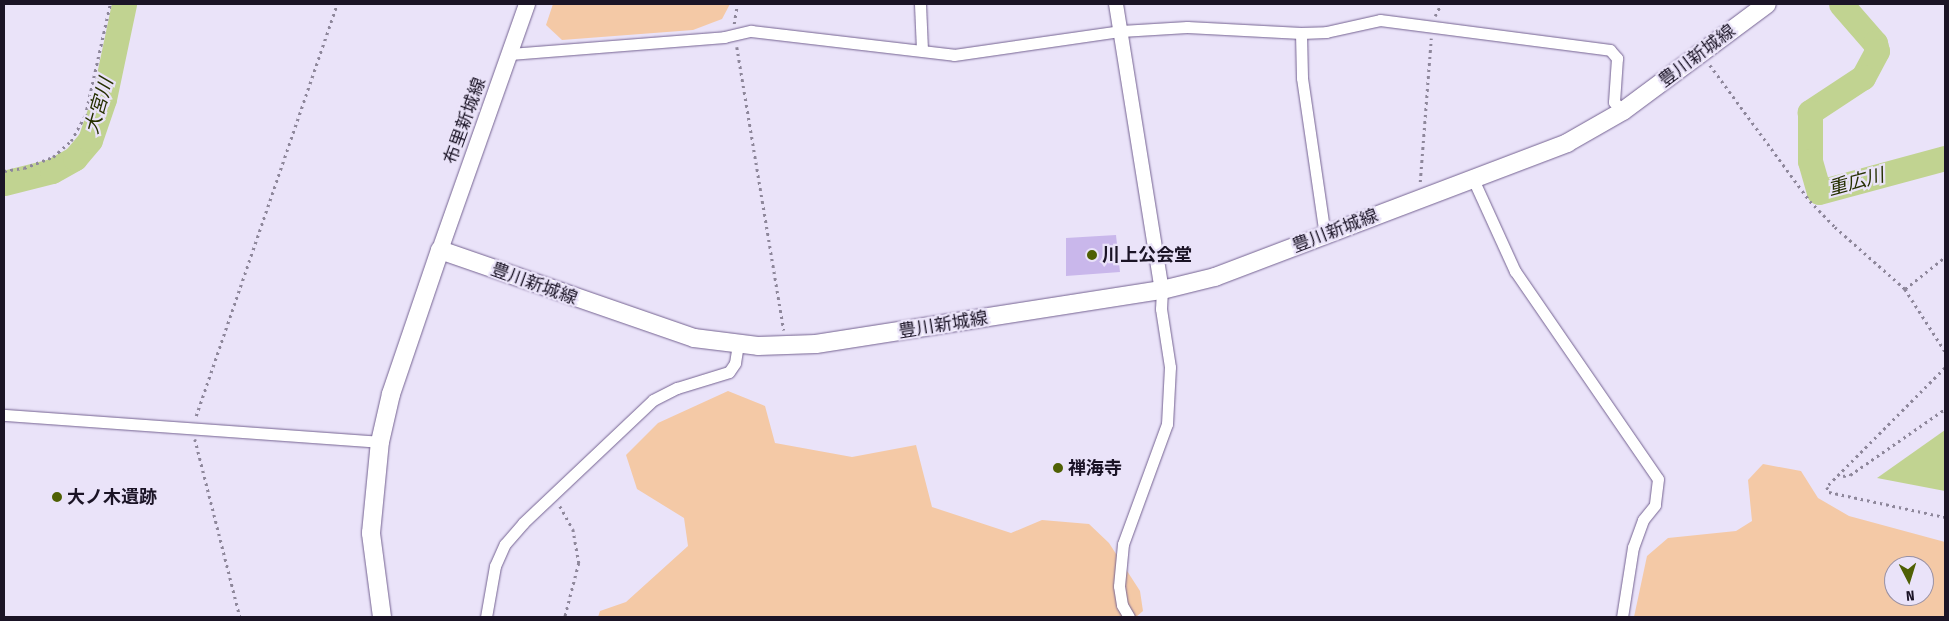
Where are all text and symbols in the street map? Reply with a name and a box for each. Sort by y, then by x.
street label: 豊川新城線 [1655,20,1739,92]
water label: 大宮川 [80,75,118,137]
street label: 布里新城線 [439,75,491,167]
water label: 重広川 [1826,164,1886,200]
street label: 豊川新城線 [1289,205,1381,257]
place label: 川上公会堂 [1102,244,1192,266]
marker: 川上公会堂 [1086,249,1098,261]
street label: 豊川新城線 [488,258,580,310]
street label: 豊川新城線 [897,307,989,343]
place label: 禅海寺 [1068,457,1122,479]
marker: 禅海寺 [1052,462,1064,474]
place label: 大ノ木遺跡 [67,486,157,508]
marker: 大ノ木遺跡 [51,491,63,503]
north arrow [1884,556,1934,606]
text: N [1905,587,1915,604]

